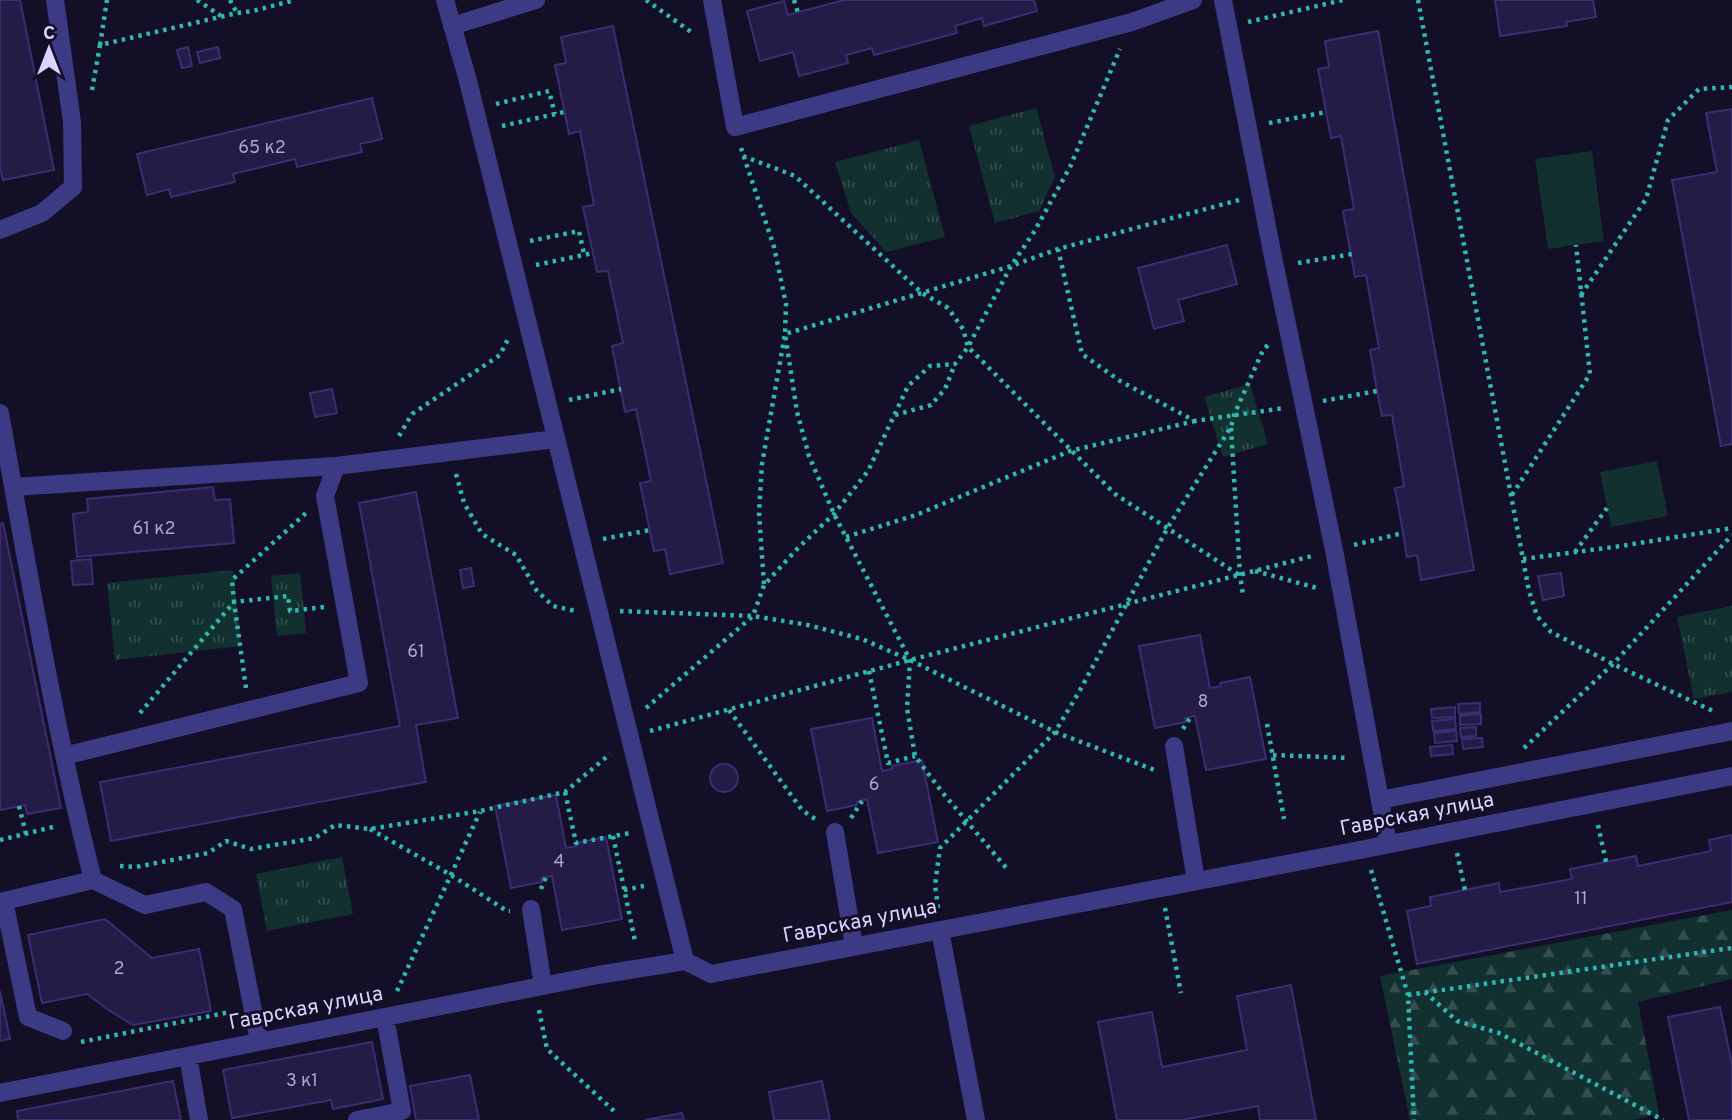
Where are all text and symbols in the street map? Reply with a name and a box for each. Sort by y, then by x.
north arrow [14,14,84,84]
text: С [43,22,55,46]
house number: 65 к2 [238,137,286,160]
house number: 61 к2 [133,518,175,541]
house number: 61 [407,641,425,664]
house number: 8 [1198,691,1209,714]
house number: 6 [869,774,879,797]
street label: Гаврская улица [1338,787,1496,843]
house number: 4 [553,851,565,874]
house number: 11 [1574,888,1588,911]
street label: Гаврская улица [781,894,939,950]
house number: 2 [113,958,125,981]
street label: Гаврская улица [227,981,385,1037]
house number: 3 к1 [286,1070,318,1093]

